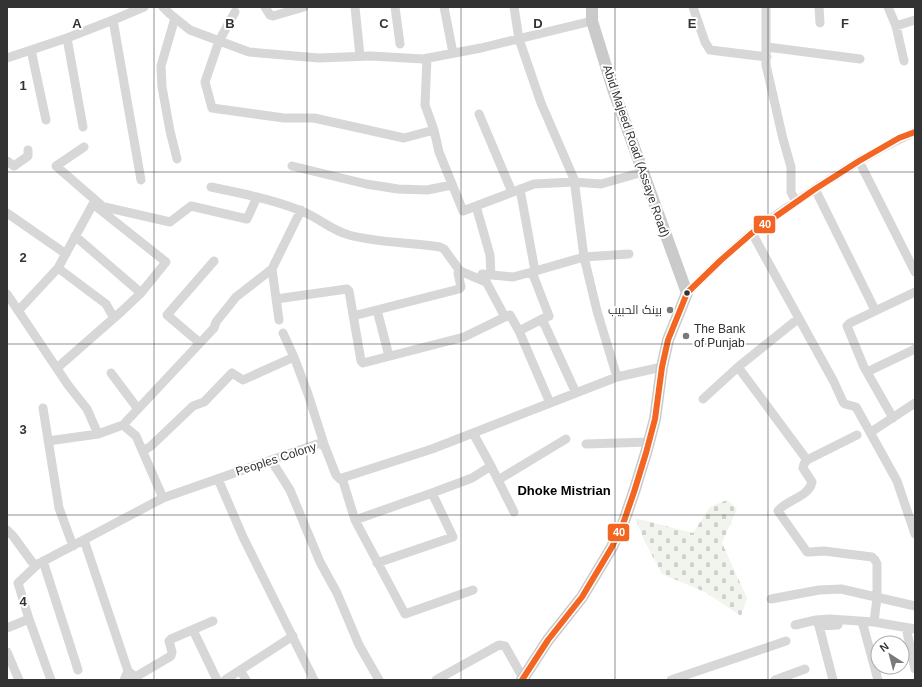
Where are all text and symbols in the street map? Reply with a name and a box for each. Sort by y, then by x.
text: A [72,16,82,31]
text: B [225,16,235,31]
text: C [379,16,389,31]
text: D [533,16,543,31]
text: E [688,16,697,31]
text: F [841,16,849,31]
street label: Abid Majeed Road (Assaye Road) [600,63,672,239]
text: 1 [19,78,27,93]
line badge: 40 [753,215,776,234]
text: 40 [759,218,771,230]
text: 2 [19,250,27,265]
unlabelled marker [682,288,692,298]
place label: بينک الحبيب [608,303,662,317]
marker: بينک الحبيب [665,305,675,315]
place label: The Bank of Punjab [694,322,746,350]
marker: The Bank of Punjab [681,331,691,341]
text: 3 [19,422,27,437]
street label: Peoples Colony [234,439,318,479]
district label: Dhoke Mistrian [517,483,611,498]
line badge: 40 [607,523,630,542]
text: 40 [613,526,625,538]
text: 4 [19,594,27,609]
north arrow [870,635,910,675]
text: N [877,640,891,654]

